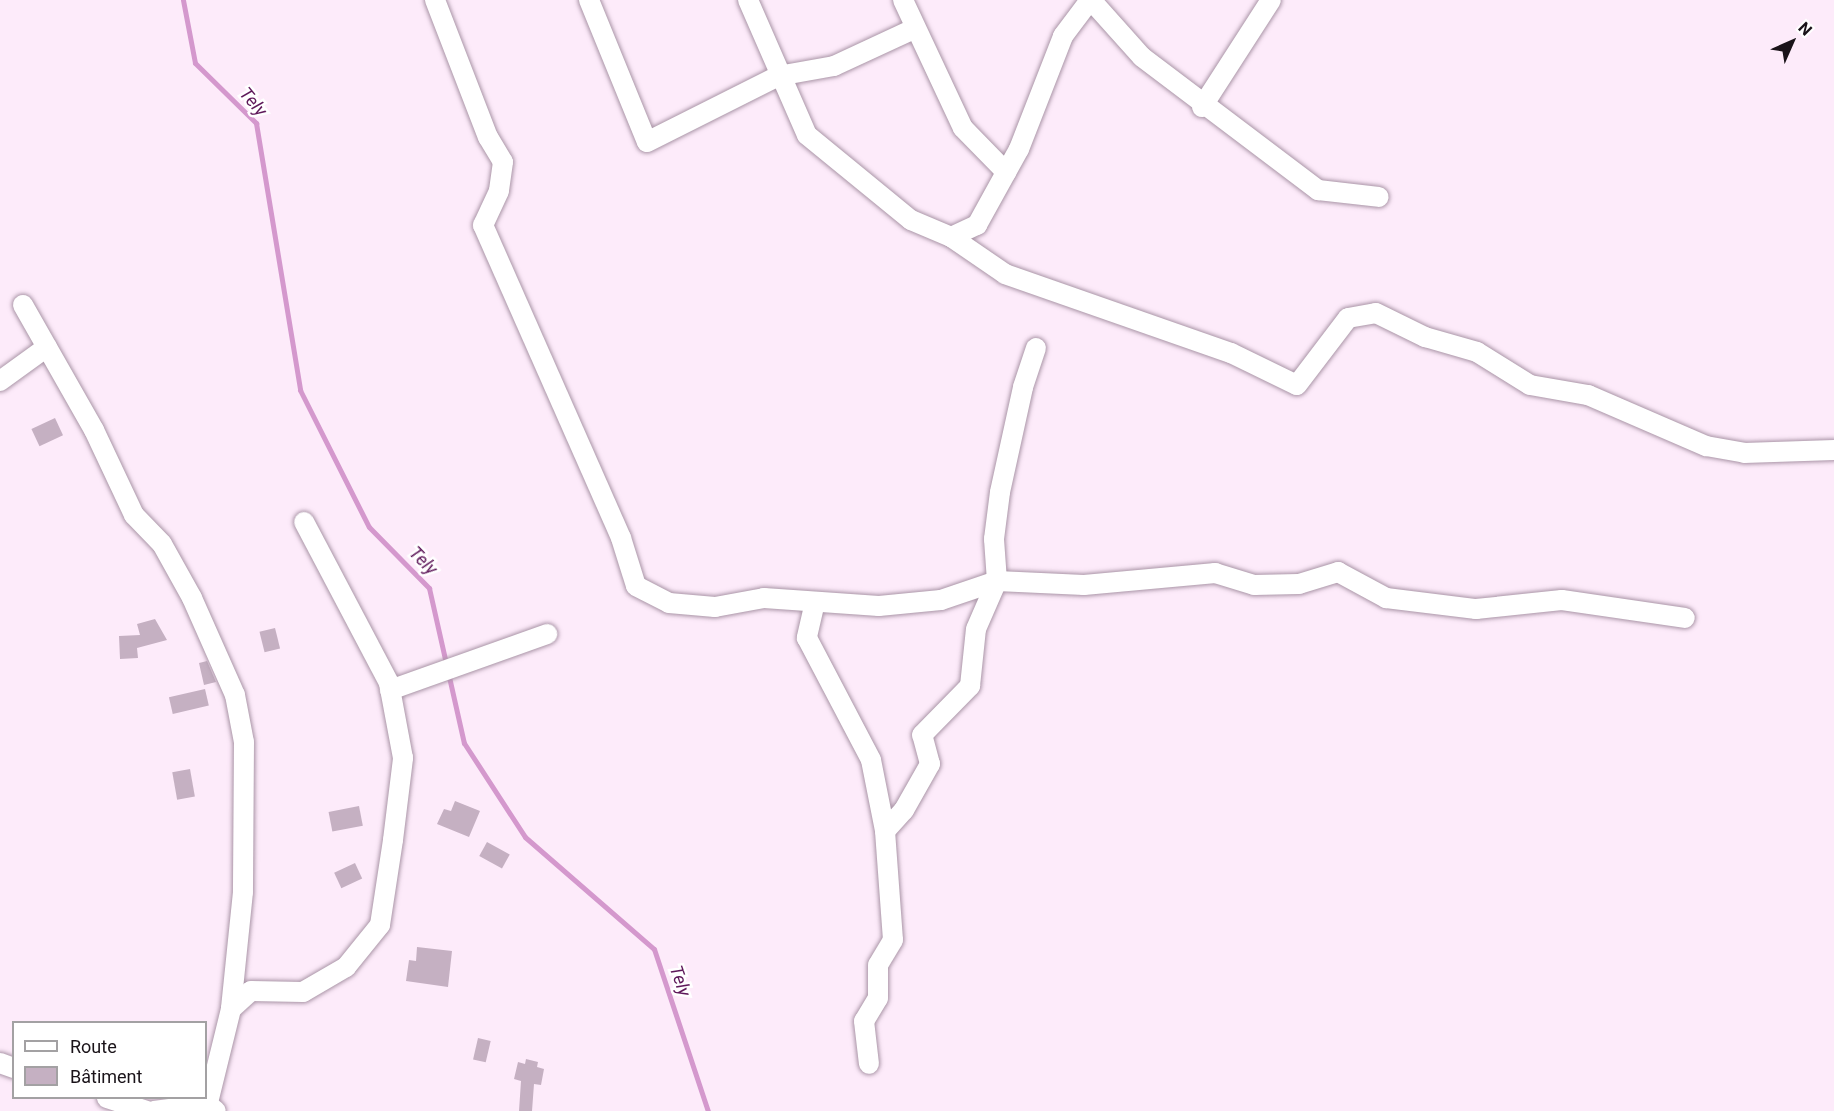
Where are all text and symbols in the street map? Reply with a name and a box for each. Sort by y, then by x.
north arrow [1762,12,1822,72]
text: N [1794,18,1816,40]
water label: Tely [235,83,271,121]
water label: Tely [404,542,442,580]
water label: Tely [665,963,695,999]
legend [12,1021,207,1099]
text: Route [70,1036,117,1057]
text: Bâtiment [70,1066,142,1087]

